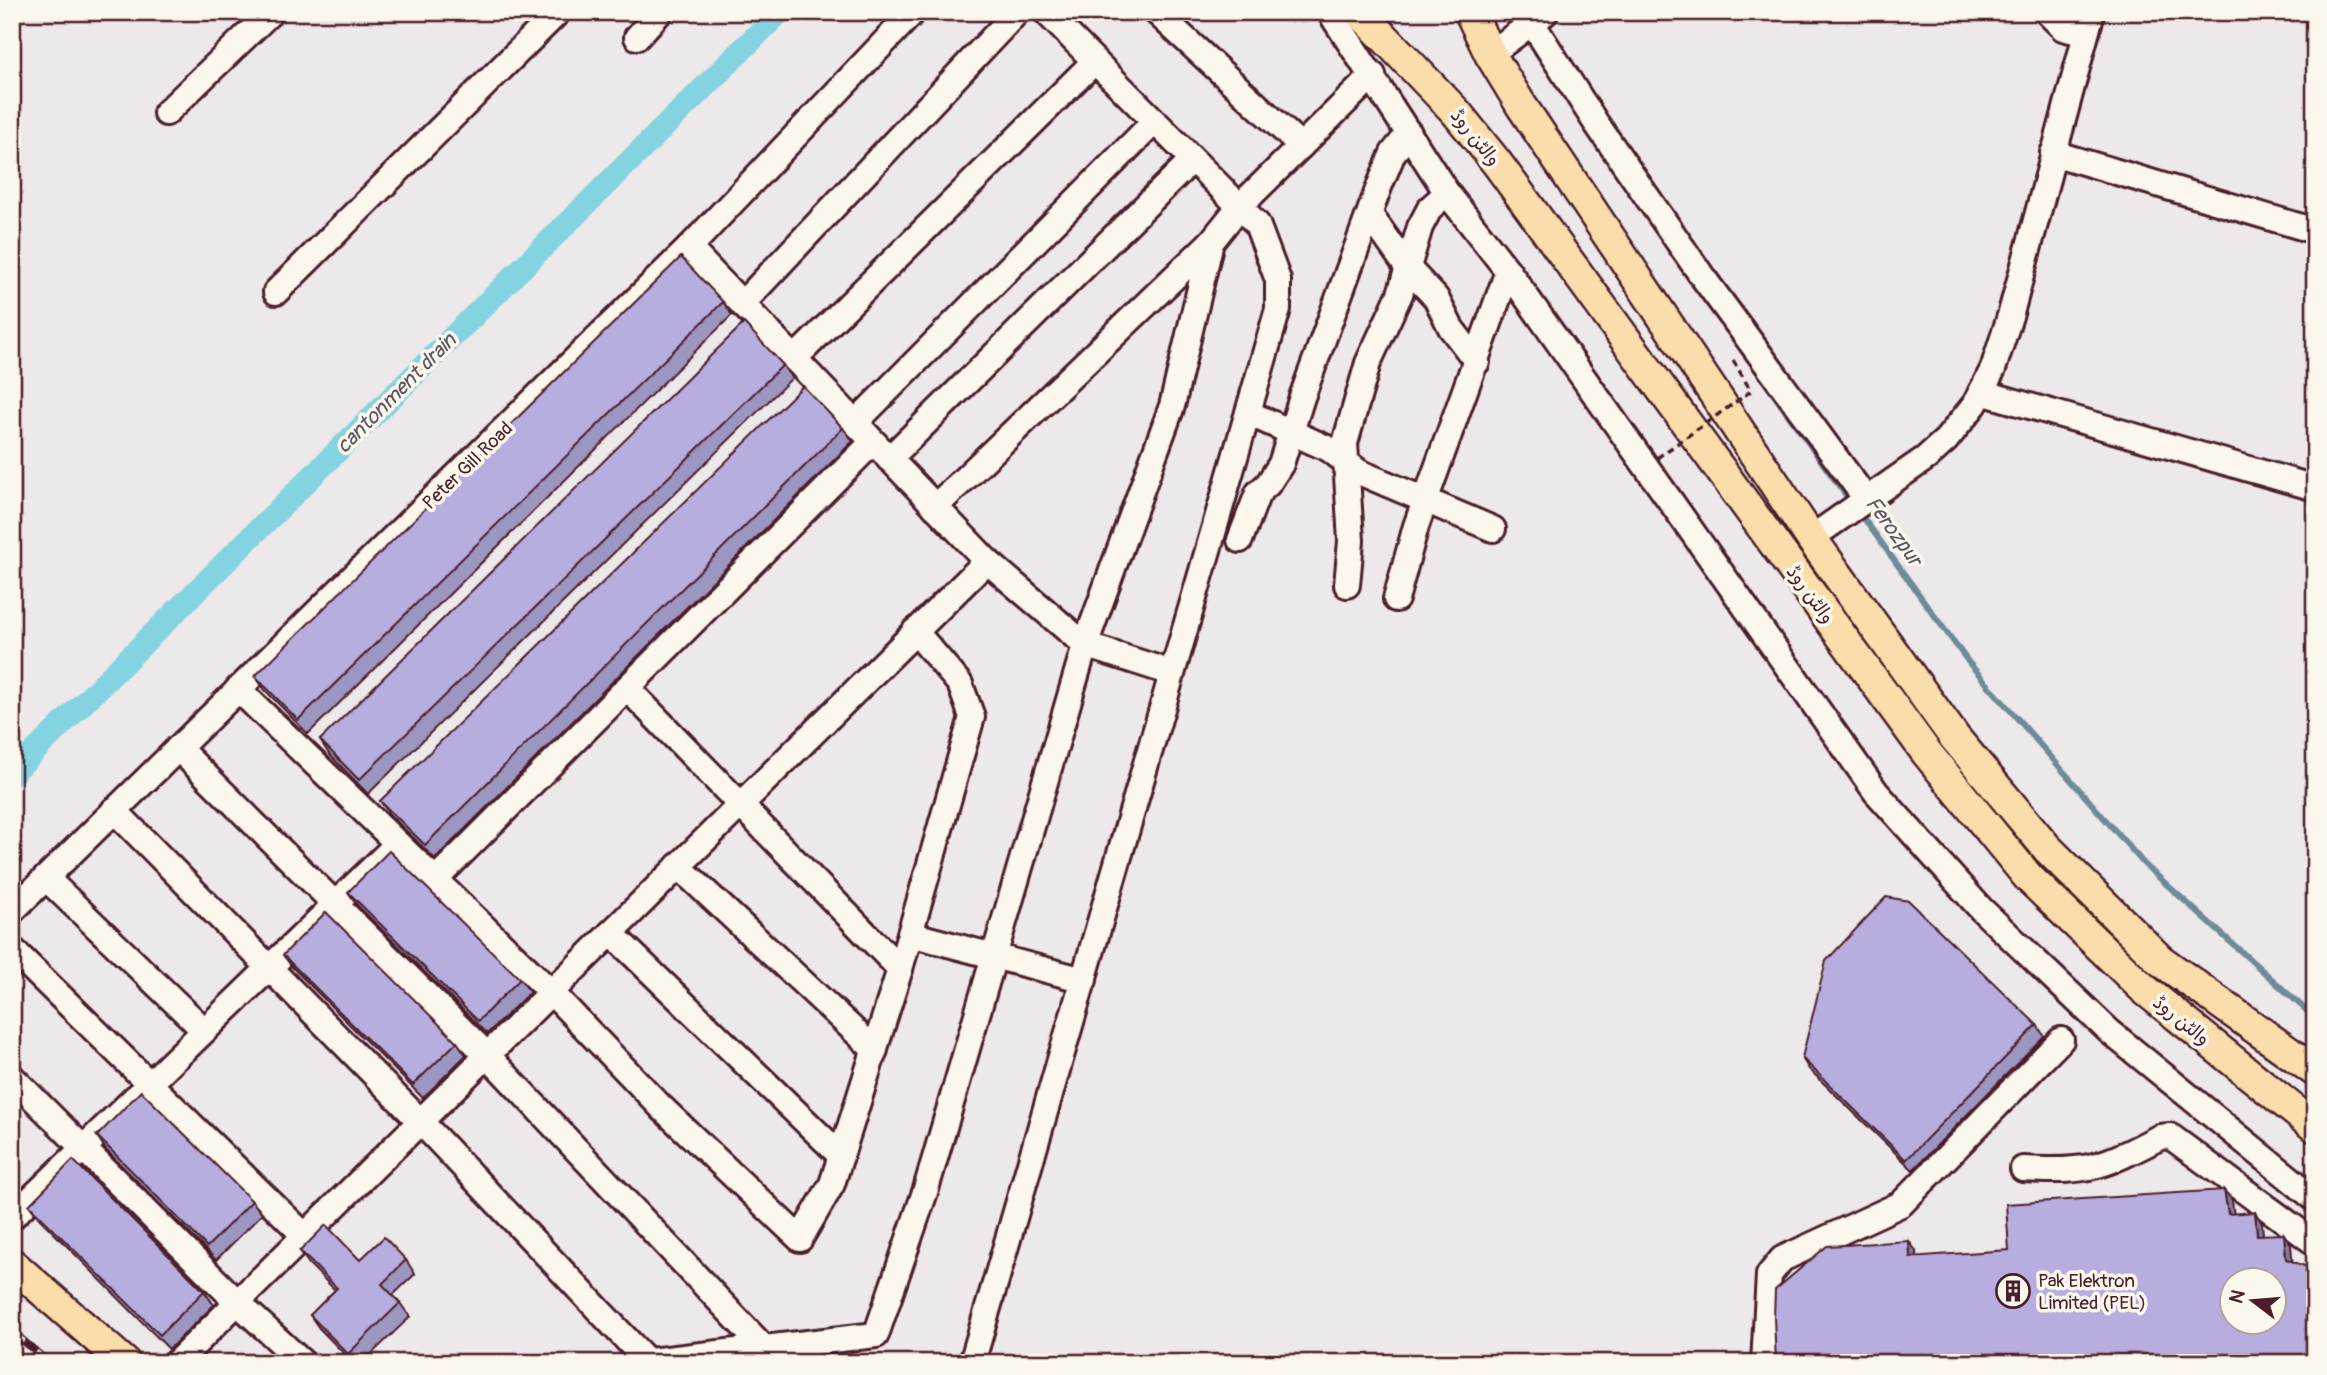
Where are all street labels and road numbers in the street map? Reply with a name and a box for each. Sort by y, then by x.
street label: والٹن روڈ [1445,104,1505,171]
street label: Peter Gill Road [418,417,518,515]
street label: والٹن روڈ [1781,561,1839,628]
street label: والٹن روڈ [2148,991,2215,1051]

